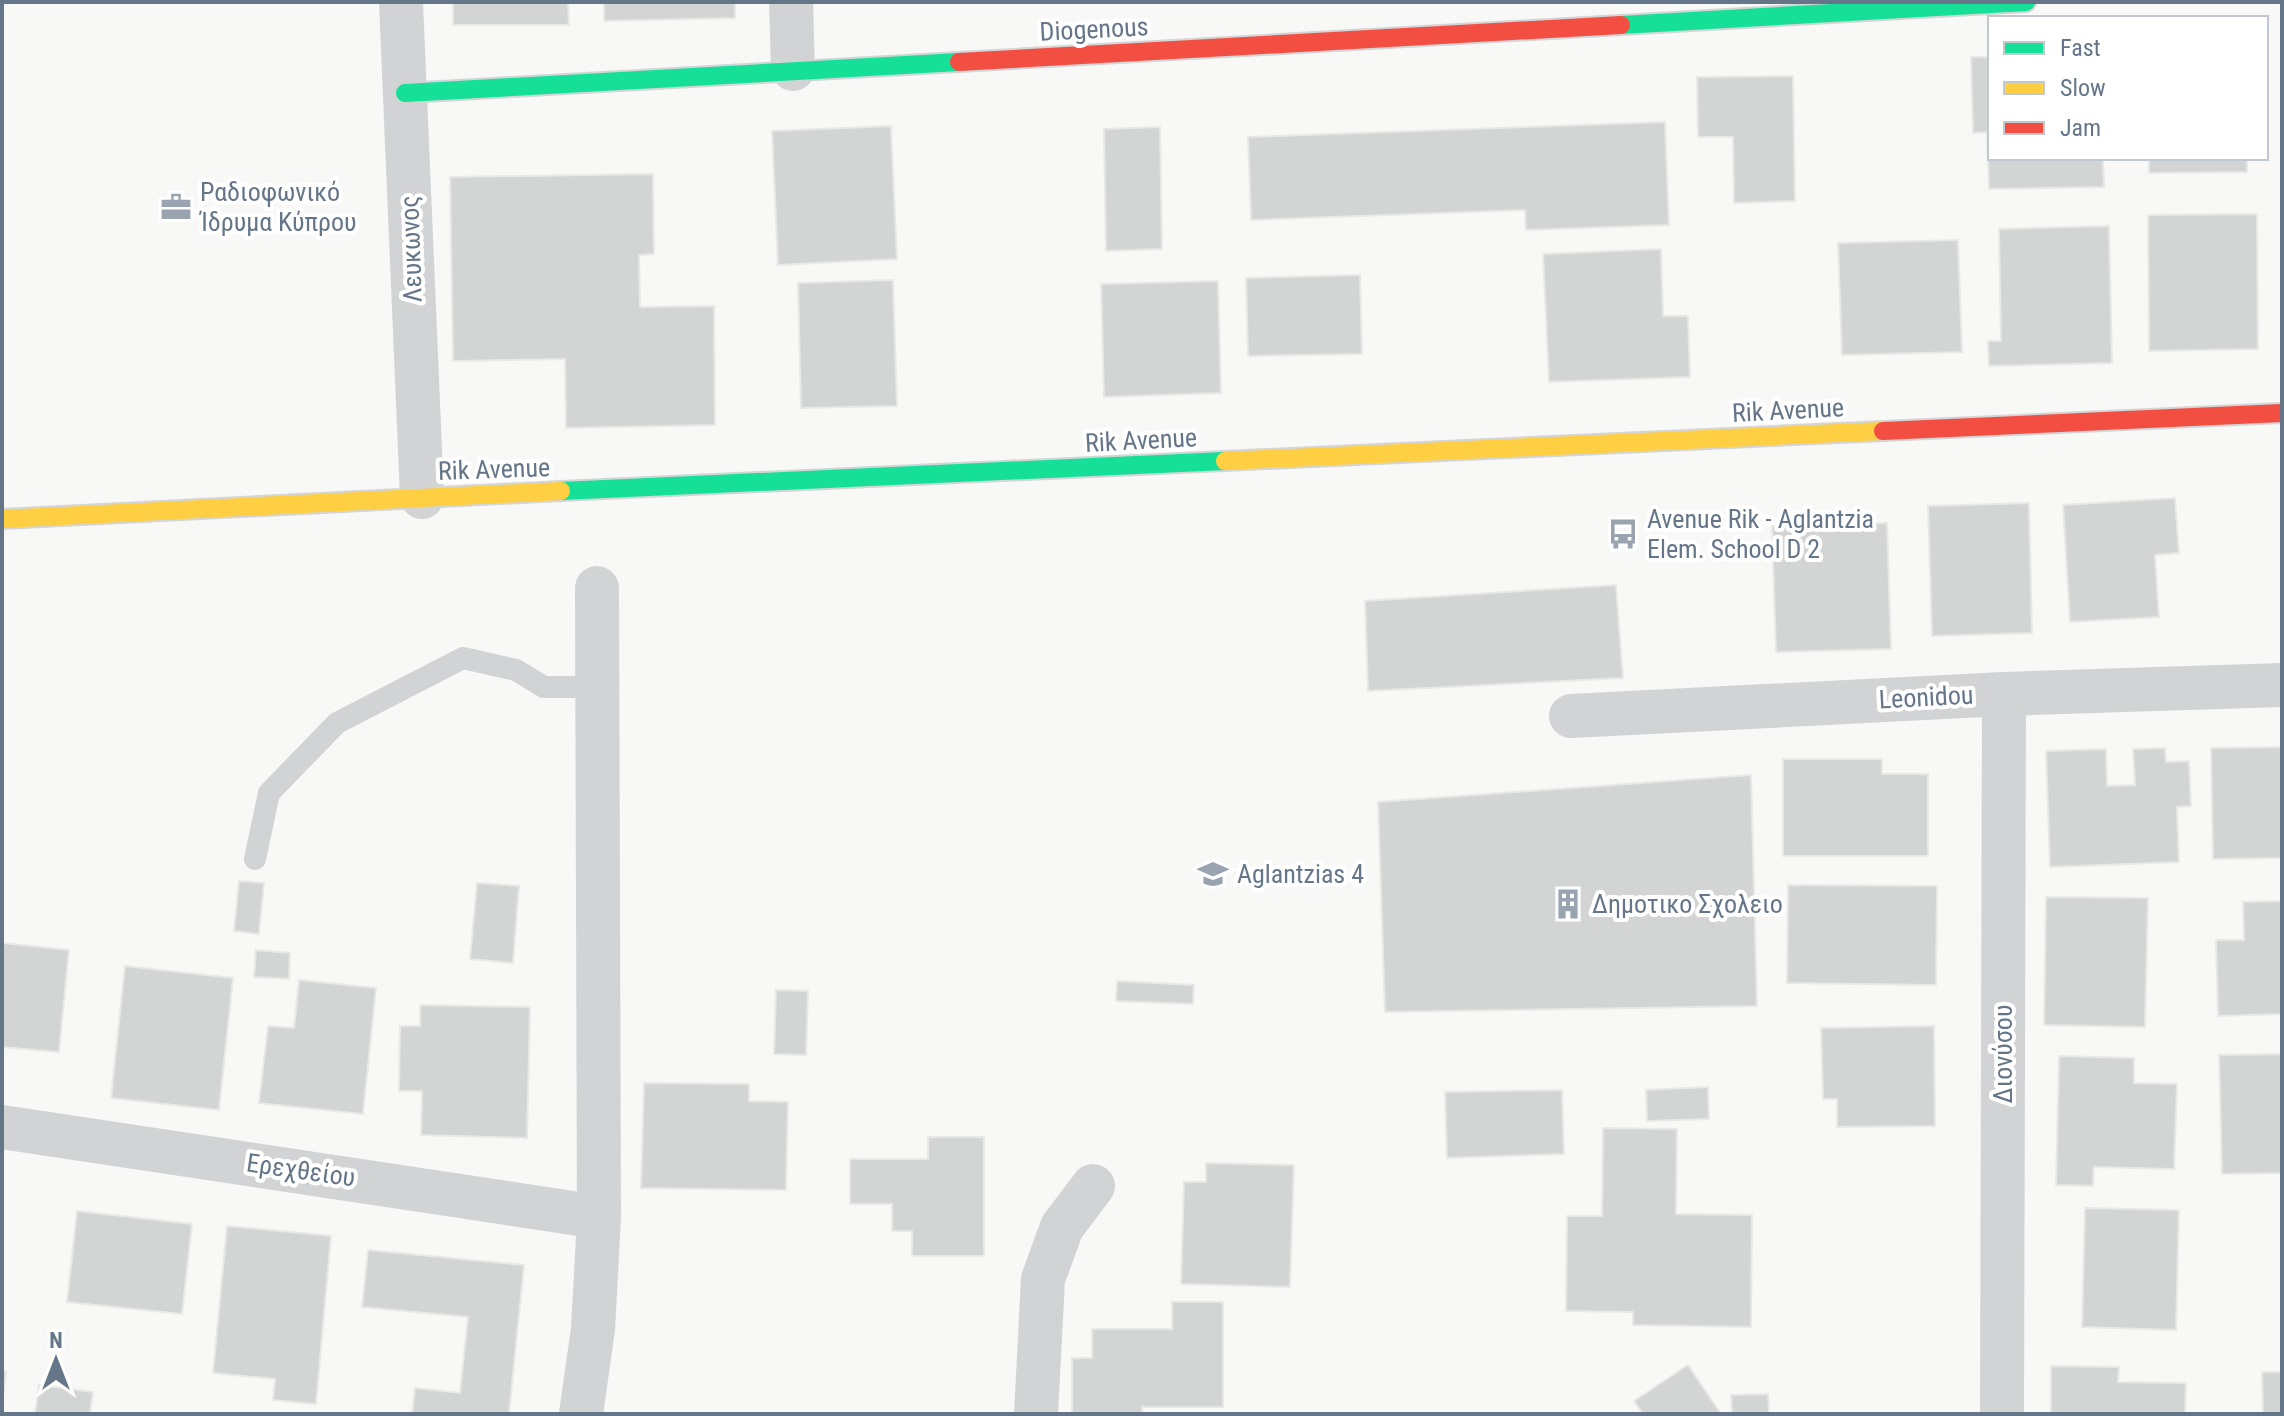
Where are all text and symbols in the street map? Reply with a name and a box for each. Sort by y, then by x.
street label: Diogenous [1039,11,1149,47]
legend [1988,16,2268,160]
text: Fast [2060,34,2101,62]
text: Slow [2060,74,2106,102]
text: Jam [2060,114,2101,142]
place label: Ραδιοφωνικό Ίδρυμα Κύπρου [199,177,356,237]
office icon: Ραδιοφωνικό Ίδρυμα Κύπρου [159,190,193,224]
street label: Λευκωνος [394,195,428,303]
street label: Rik Avenue [1731,392,1845,428]
street label: Rik Avenue [1084,422,1198,458]
street label: Rik Avenue [437,452,551,486]
place label: Avenue Rik - Aglantzia Elem. School D 2 [1647,504,1874,564]
bus stop icon: Avenue Rik - Aglantzia Elem. School D 2 [1606,517,1640,551]
street label: Leonidou [1878,680,1974,714]
school or university icon: Aglantzias 4 [1196,857,1230,891]
place label: Aglantzias 4 [1237,859,1364,889]
building icon: Δημοτικο Σχολειο [1551,887,1585,921]
place label: Δημοτικο Σχολειο [1592,889,1783,919]
street label: Διονύσου [1988,1005,2018,1103]
street label: Ερεχθείου [245,1148,357,1192]
north arrow [16,1320,96,1400]
text: N [49,1328,63,1353]

